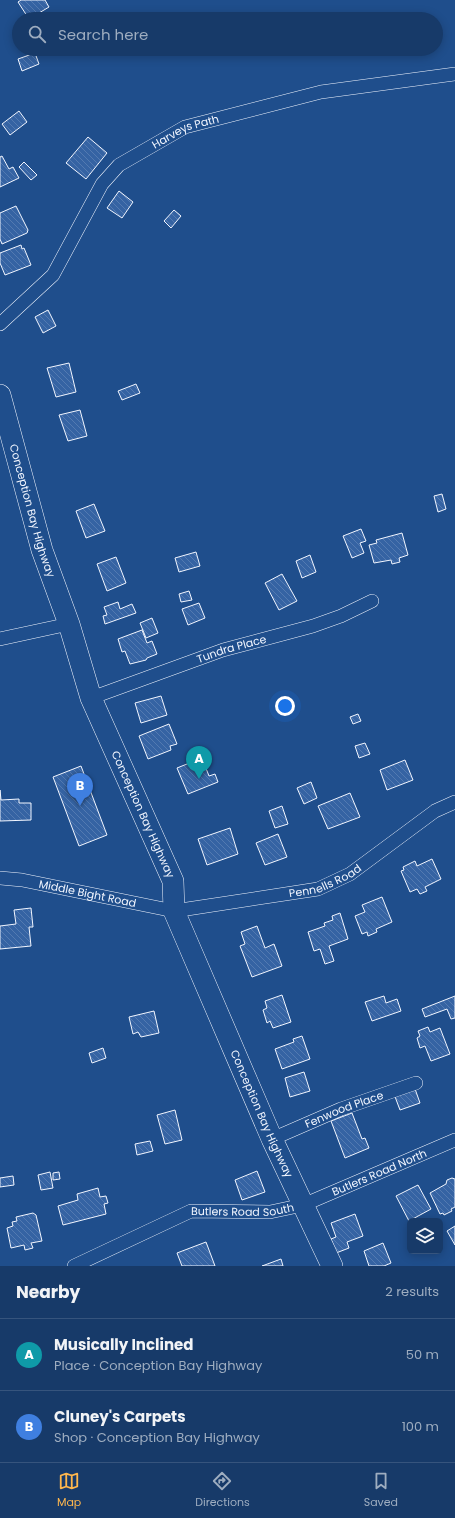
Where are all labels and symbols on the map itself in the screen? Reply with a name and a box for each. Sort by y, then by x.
street label: Harveys Path [149,111,221,152]
street label: Conception Bay Highway [6,442,60,580]
street label: Tundra Place [194,631,268,667]
your location [275,696,295,716]
pin: A [186,746,212,779]
street label: Conception Bay Highway [108,748,179,881]
pin: B [67,773,93,806]
street label: Pennells Road [288,860,365,901]
street label: Middle Bight Road [37,876,138,911]
street label: Conception Bay Highway [227,1047,297,1181]
street label: Fenwood Place [302,1087,386,1132]
street label: Butlers Road North [329,1145,429,1200]
street label: Butlers Road South [191,1199,296,1220]

